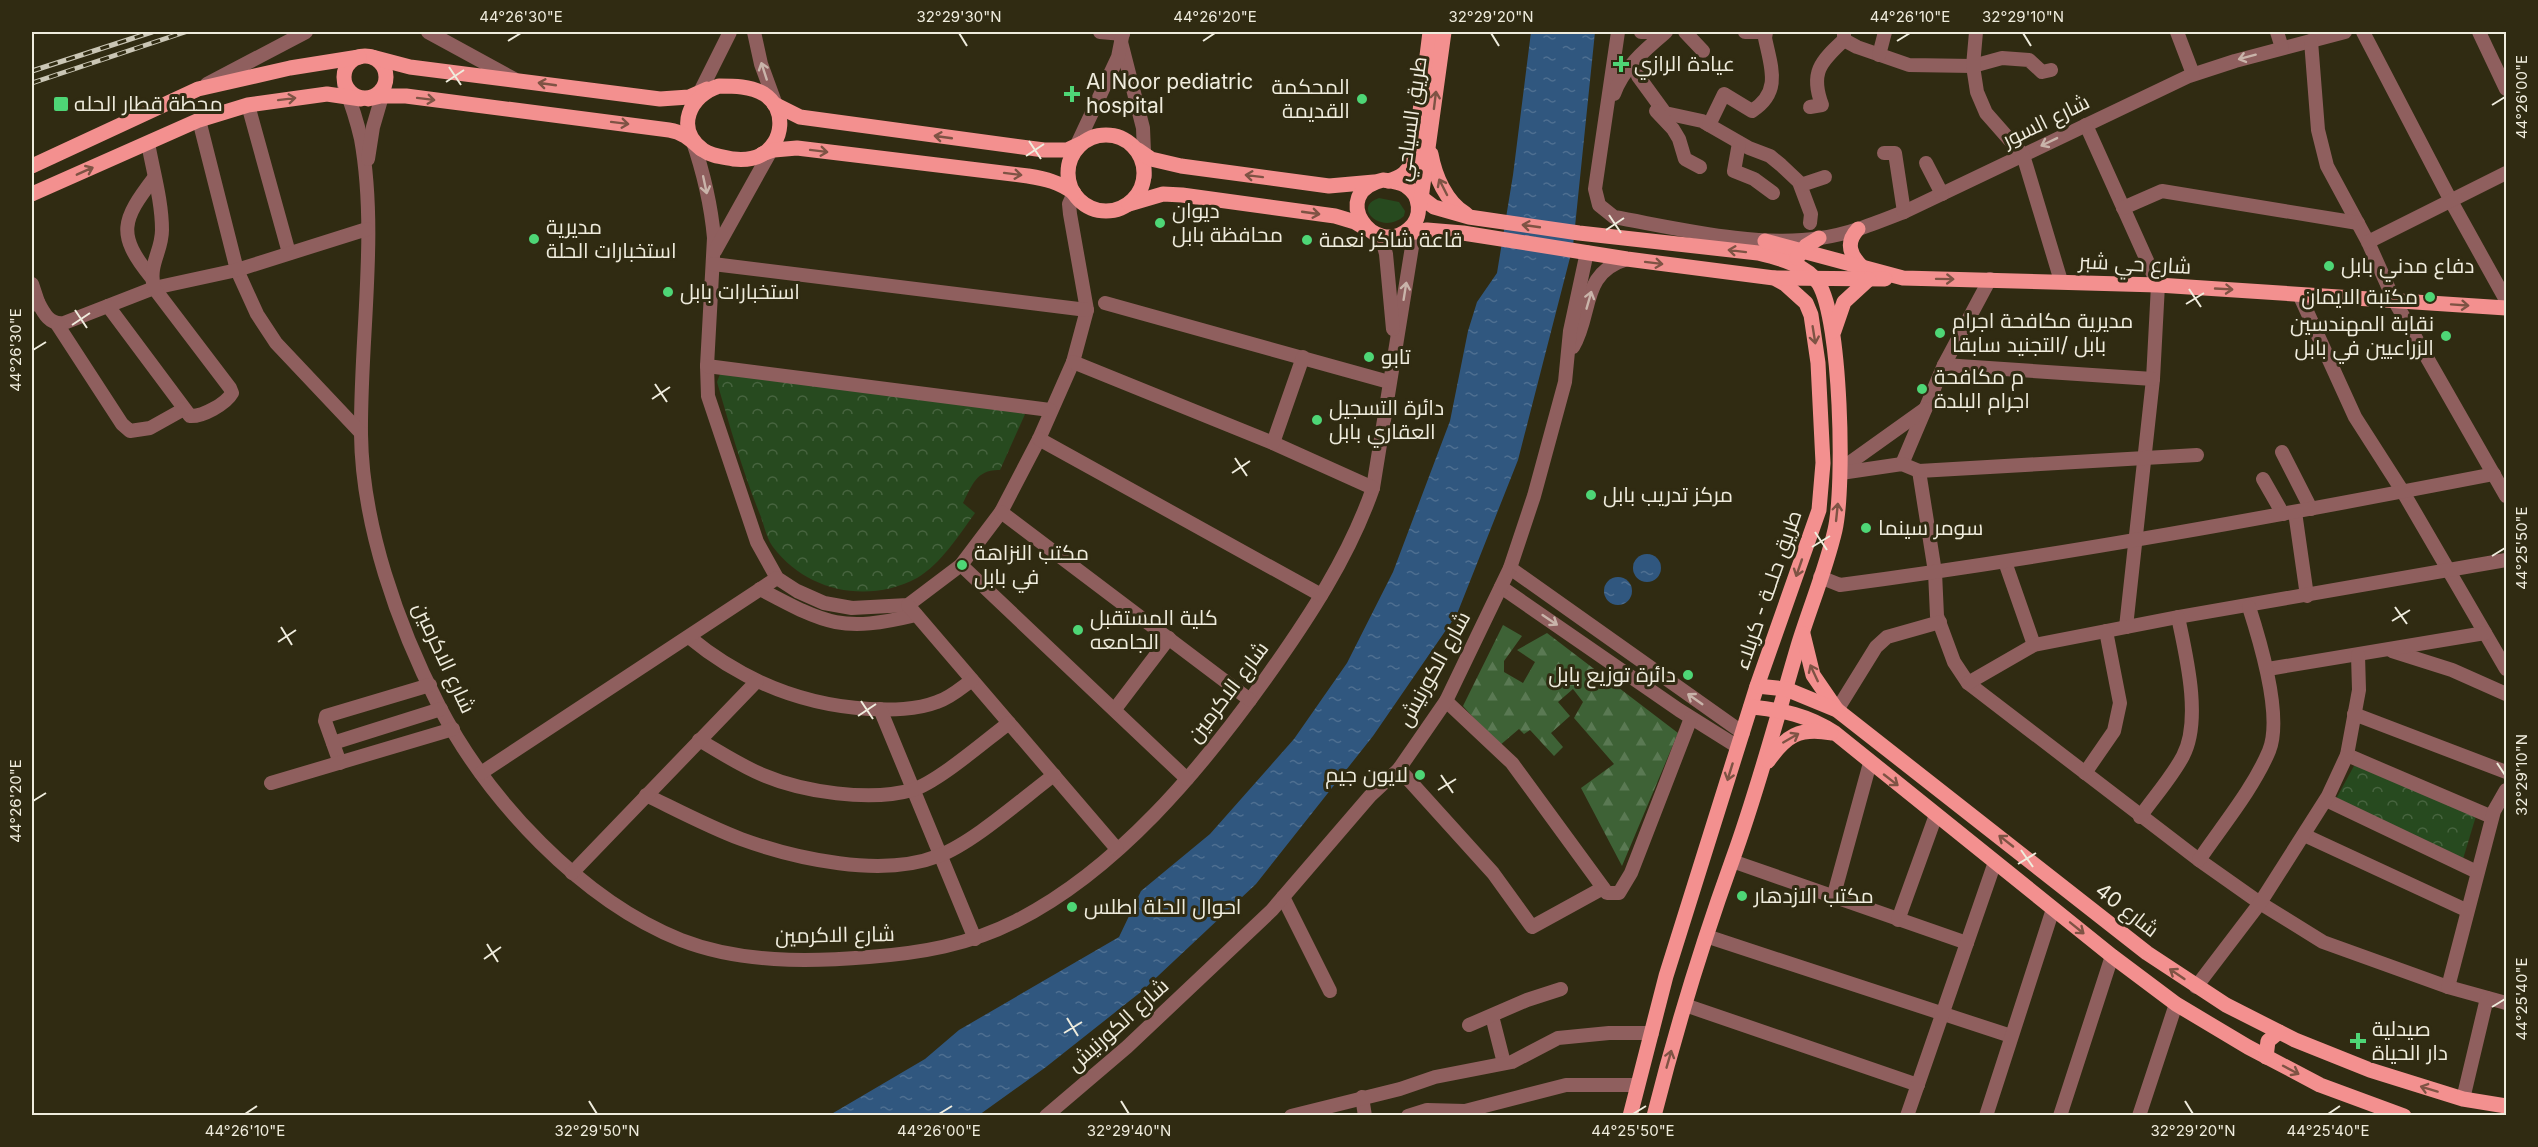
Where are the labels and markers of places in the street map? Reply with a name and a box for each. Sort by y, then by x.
place label: عيادة الرازي [1634,51,1735,80]
marker: عيادة الرازي [1612,55,1630,73]
place label: Al Noor pediatric hospital [1086,69,1253,118]
place label: المحكمة القديمة [1272,74,1350,123]
marker: Al Noor pediatric hospital [1063,85,1081,103]
place label: محطة قطار الحله [74,91,223,116]
marker: المحكمة القديمة [1355,92,1369,106]
marker: محطة قطار الحله [52,95,70,113]
place label: ديوان محافظة بابل [1172,198,1283,248]
place label: مديرية استخبارات الحلة [546,214,677,263]
marker: ديوان محافظة بابل [1153,216,1167,230]
place label: قاعة شاكر نعمة [1319,227,1463,252]
marker: مديرية استخبارات الحلة [527,232,541,246]
marker: قاعة شاكر نعمة [1300,233,1314,247]
place label: دفاع مدني بابل [2341,253,2474,282]
marker: دفاع مدني بابل [2322,259,2336,273]
place label: استخبارات بابل [680,279,800,305]
place label: مكتبة الايمان [2301,284,2418,310]
marker: استخبارات بابل [661,285,675,299]
marker: مكتبة الايمان [2423,290,2437,304]
place label: مديرية مكافحة اجرام بابل /التجنيد سابقا [1952,308,2133,358]
place label: نقابة المهندسين الزراعيين في بابل [2290,311,2434,364]
marker: مديرية مكافحة اجرام بابل /التجنيد سابقا [1933,326,1947,340]
marker: نقابة المهندسين الزراعيين في بابل [2439,329,2453,343]
place label: تابو [1381,344,1411,369]
marker: تابو [1362,350,1376,364]
place label: م مكافحة اجرام البلدة [1934,364,2030,415]
marker: م مكافحة اجرام البلدة [1915,382,1929,396]
place label: دائرة التسجيل العقاري بابل [1329,395,1444,448]
marker: دائرة التسجيل العقاري بابل [1310,413,1324,427]
place label: مركز تدريب بابل [1603,482,1733,508]
marker: مركز تدريب بابل [1584,488,1598,502]
place label: سومر سينما [1878,515,1983,540]
marker: سومر سينما [1859,521,1873,535]
place label: مكتب النزاهة في بابل [974,540,1089,593]
marker: مكتب النزاهة في بابل [955,558,969,572]
place label: كلية المستقبل الجامعه [1090,605,1218,654]
marker: كلية المستقبل الجامعه [1071,623,1085,637]
place label: دائرة توزيع بابل [1548,662,1676,689]
marker: دائرة توزيع بابل [1681,668,1695,682]
place label: لايون جيم [1325,762,1408,789]
marker: لايون جيم [1413,768,1427,782]
place label: مكتب الازدهار [1753,883,1874,908]
marker: مكتب الازدهار [1735,889,1749,903]
place label: احوال الحلة اطلس [1084,894,1241,920]
marker: احوال الحلة اطلس [1065,900,1079,914]
place label: صيدلية دار الحياة [2372,1016,2448,1065]
marker: صيدلية دار الحياة [2349,1032,2367,1050]

